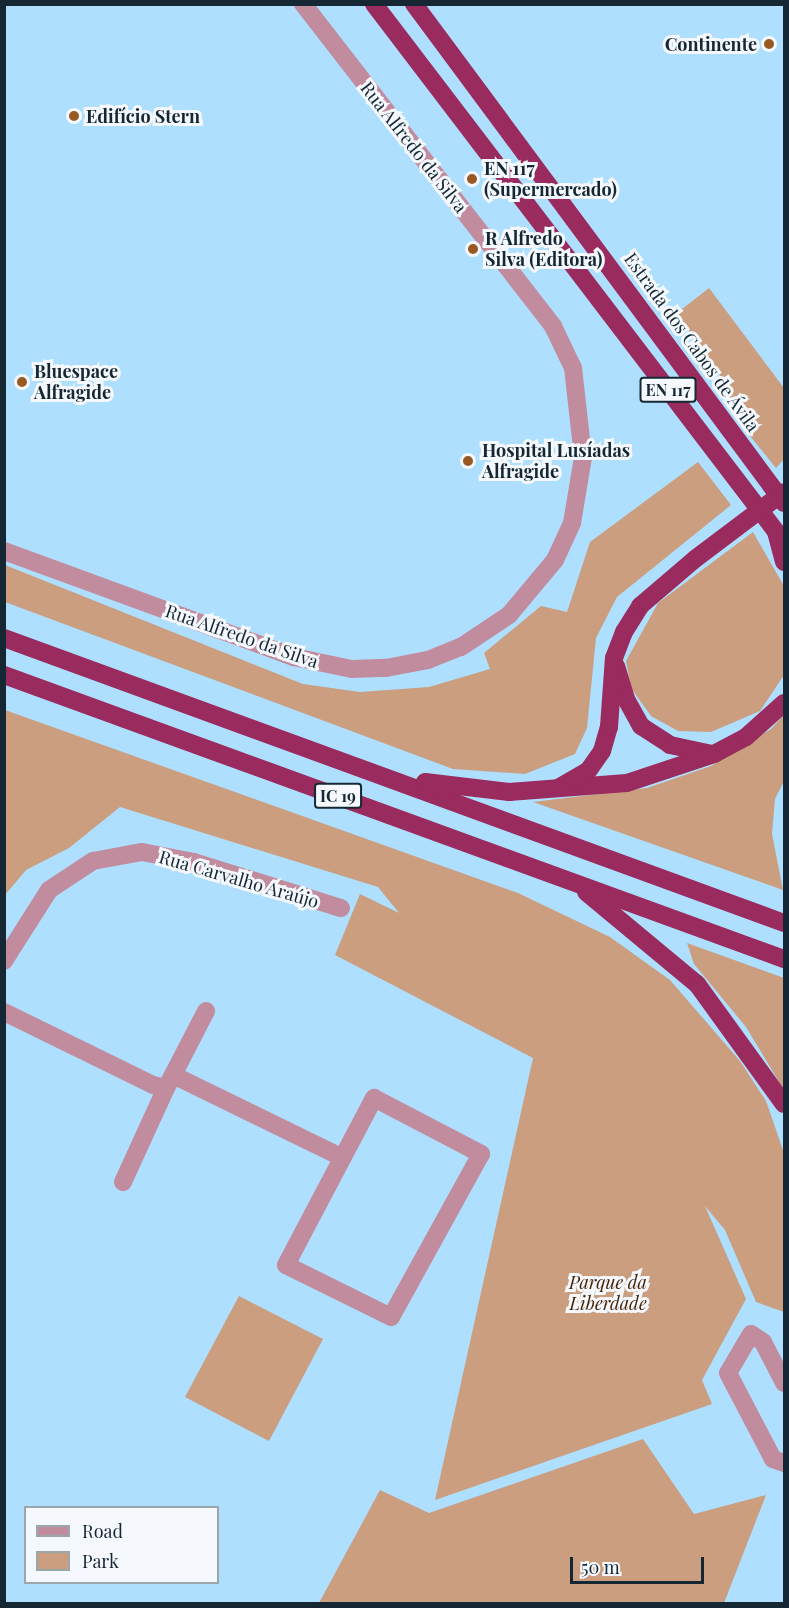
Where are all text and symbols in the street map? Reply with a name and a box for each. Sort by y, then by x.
place label: Continente [665,33,757,55]
marker: Continente [762,37,776,51]
street label: Rua Alfredo da Silva [356,77,472,217]
place label: Edifício Stern [86,105,200,127]
marker: Edifício Stern [67,109,81,123]
place label: EN 117 (Supermercado) [484,158,617,201]
marker: EN 117 (Supermercado) [465,172,479,186]
place label: R Alfredo Silva (Editora) [485,228,603,270]
marker: R Alfredo Silva (Editora) [466,242,480,256]
street label: Estrada dos Cabos de Ávila [620,248,764,436]
place label: Bluespace Alfragide [34,361,118,404]
marker: Bluespace Alfragide [15,375,29,389]
road number: EN 117 [640,377,696,403]
place label: Hospital Lusíadas Alfragide [482,440,630,482]
marker: Hospital Lusíadas Alfragide [459,452,477,470]
street label: Rua Alfredo da Silva [162,600,322,672]
road number: IC 19 [314,783,362,809]
street label: Rua Carvalho Araújo [156,846,322,912]
park label: Parque da Liberdade [569,1272,647,1314]
legend [24,1506,219,1584]
text: Road [82,1519,123,1543]
scale bar [573,1545,706,1583]
text: Park [82,1549,119,1573]
text: 50 m [581,1555,620,1579]

